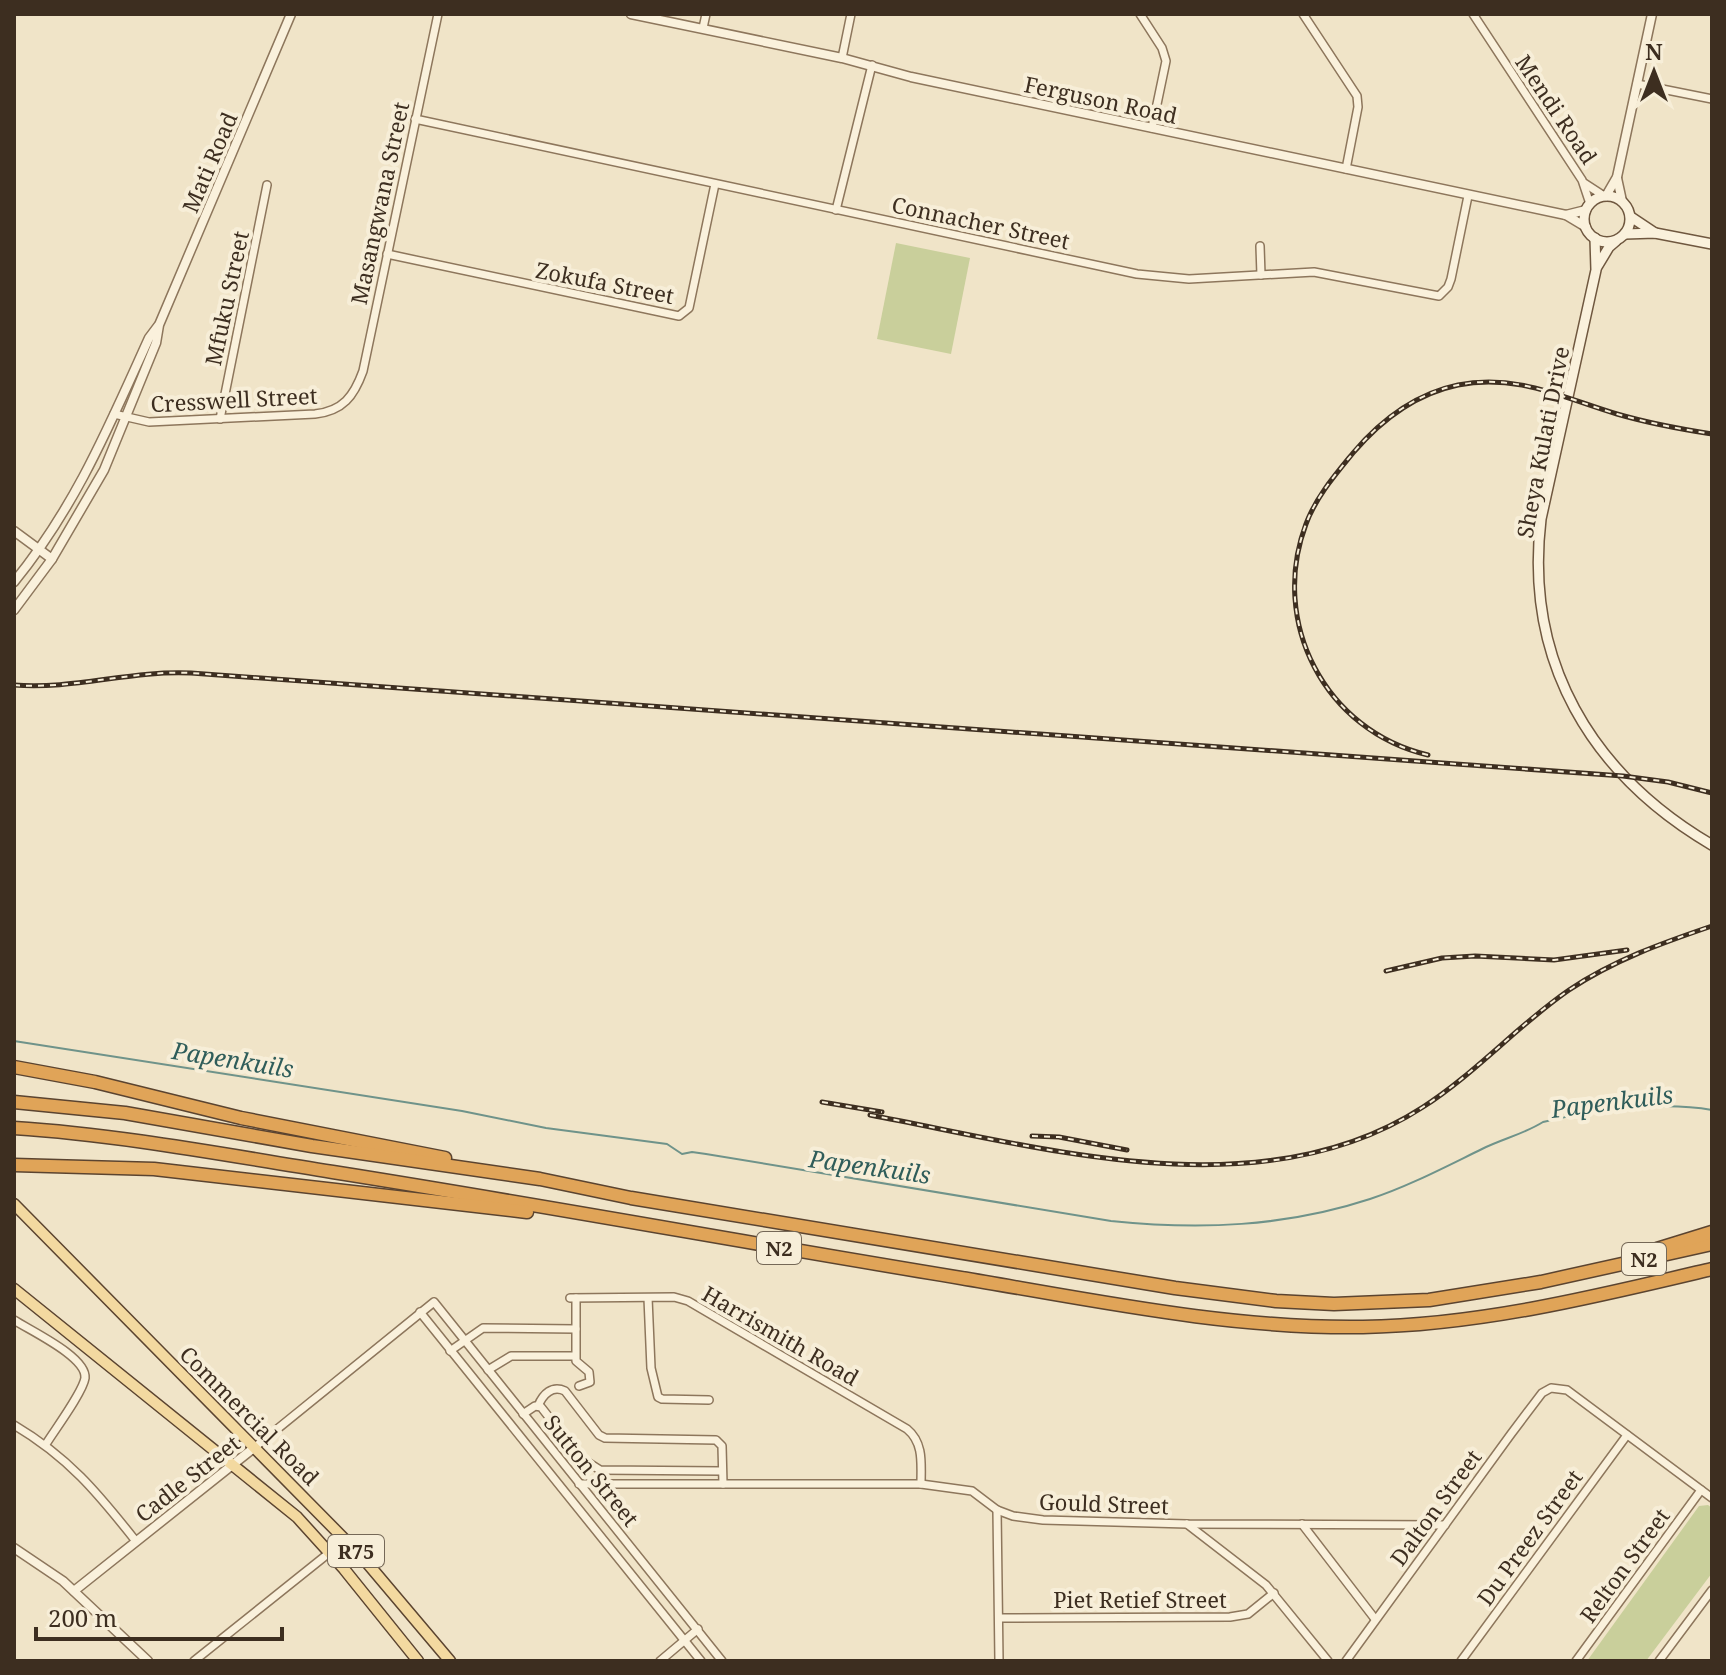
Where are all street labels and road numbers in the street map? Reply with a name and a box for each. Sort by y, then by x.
street label: Mendi Road [1509,48,1605,170]
street label: Ferguson Road [1022,68,1181,130]
street label: Masangwana Street [343,99,415,307]
street label: Mati Road [174,107,244,217]
street label: Connacher Street [889,189,1073,256]
street label: Mfuku Street [197,228,255,368]
street label: Zokufa Street [533,254,677,310]
street label: Sheya Kulati Drive [1509,344,1575,540]
street label: Cresswell Street [150,380,318,418]
road number: N2 [757,1232,801,1264]
road number: N2 [1622,1243,1666,1275]
street label: Harrismith Road [697,1278,865,1392]
street label: Commercial Road [174,1339,327,1492]
street label: Sutton Street [538,1408,646,1532]
street label: Cadle Street [128,1428,246,1528]
street label: Dalton Street [1383,1443,1488,1571]
street label: Du Preez Street [1469,1463,1589,1611]
street label: Gould Street [1039,1486,1170,1520]
street label: Relton Street [1572,1501,1676,1628]
road number: R75 [328,1535,384,1567]
street label: Piet Retief Street [1053,1584,1227,1614]

